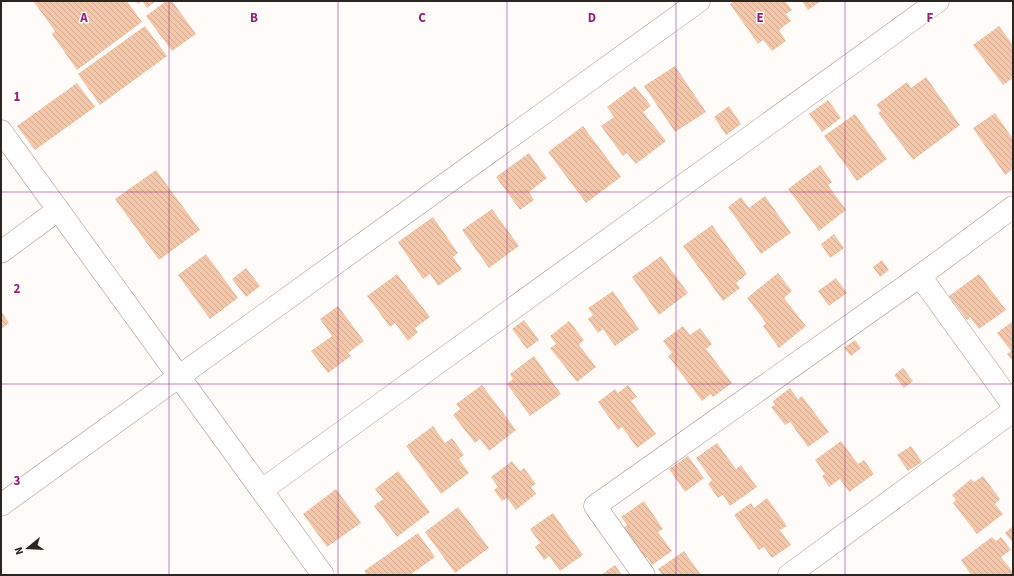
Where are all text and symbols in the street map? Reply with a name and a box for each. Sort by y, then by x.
text: A [79,9,88,27]
text: B [250,9,258,27]
text: C [418,9,426,27]
text: D [588,9,596,27]
text: E [756,9,764,27]
text: F [927,9,934,27]
text: 1 [14,88,21,106]
text: 2 [14,280,21,298]
text: 3 [14,472,21,490]
north arrow [8,528,48,568]
text: N [11,545,27,557]

